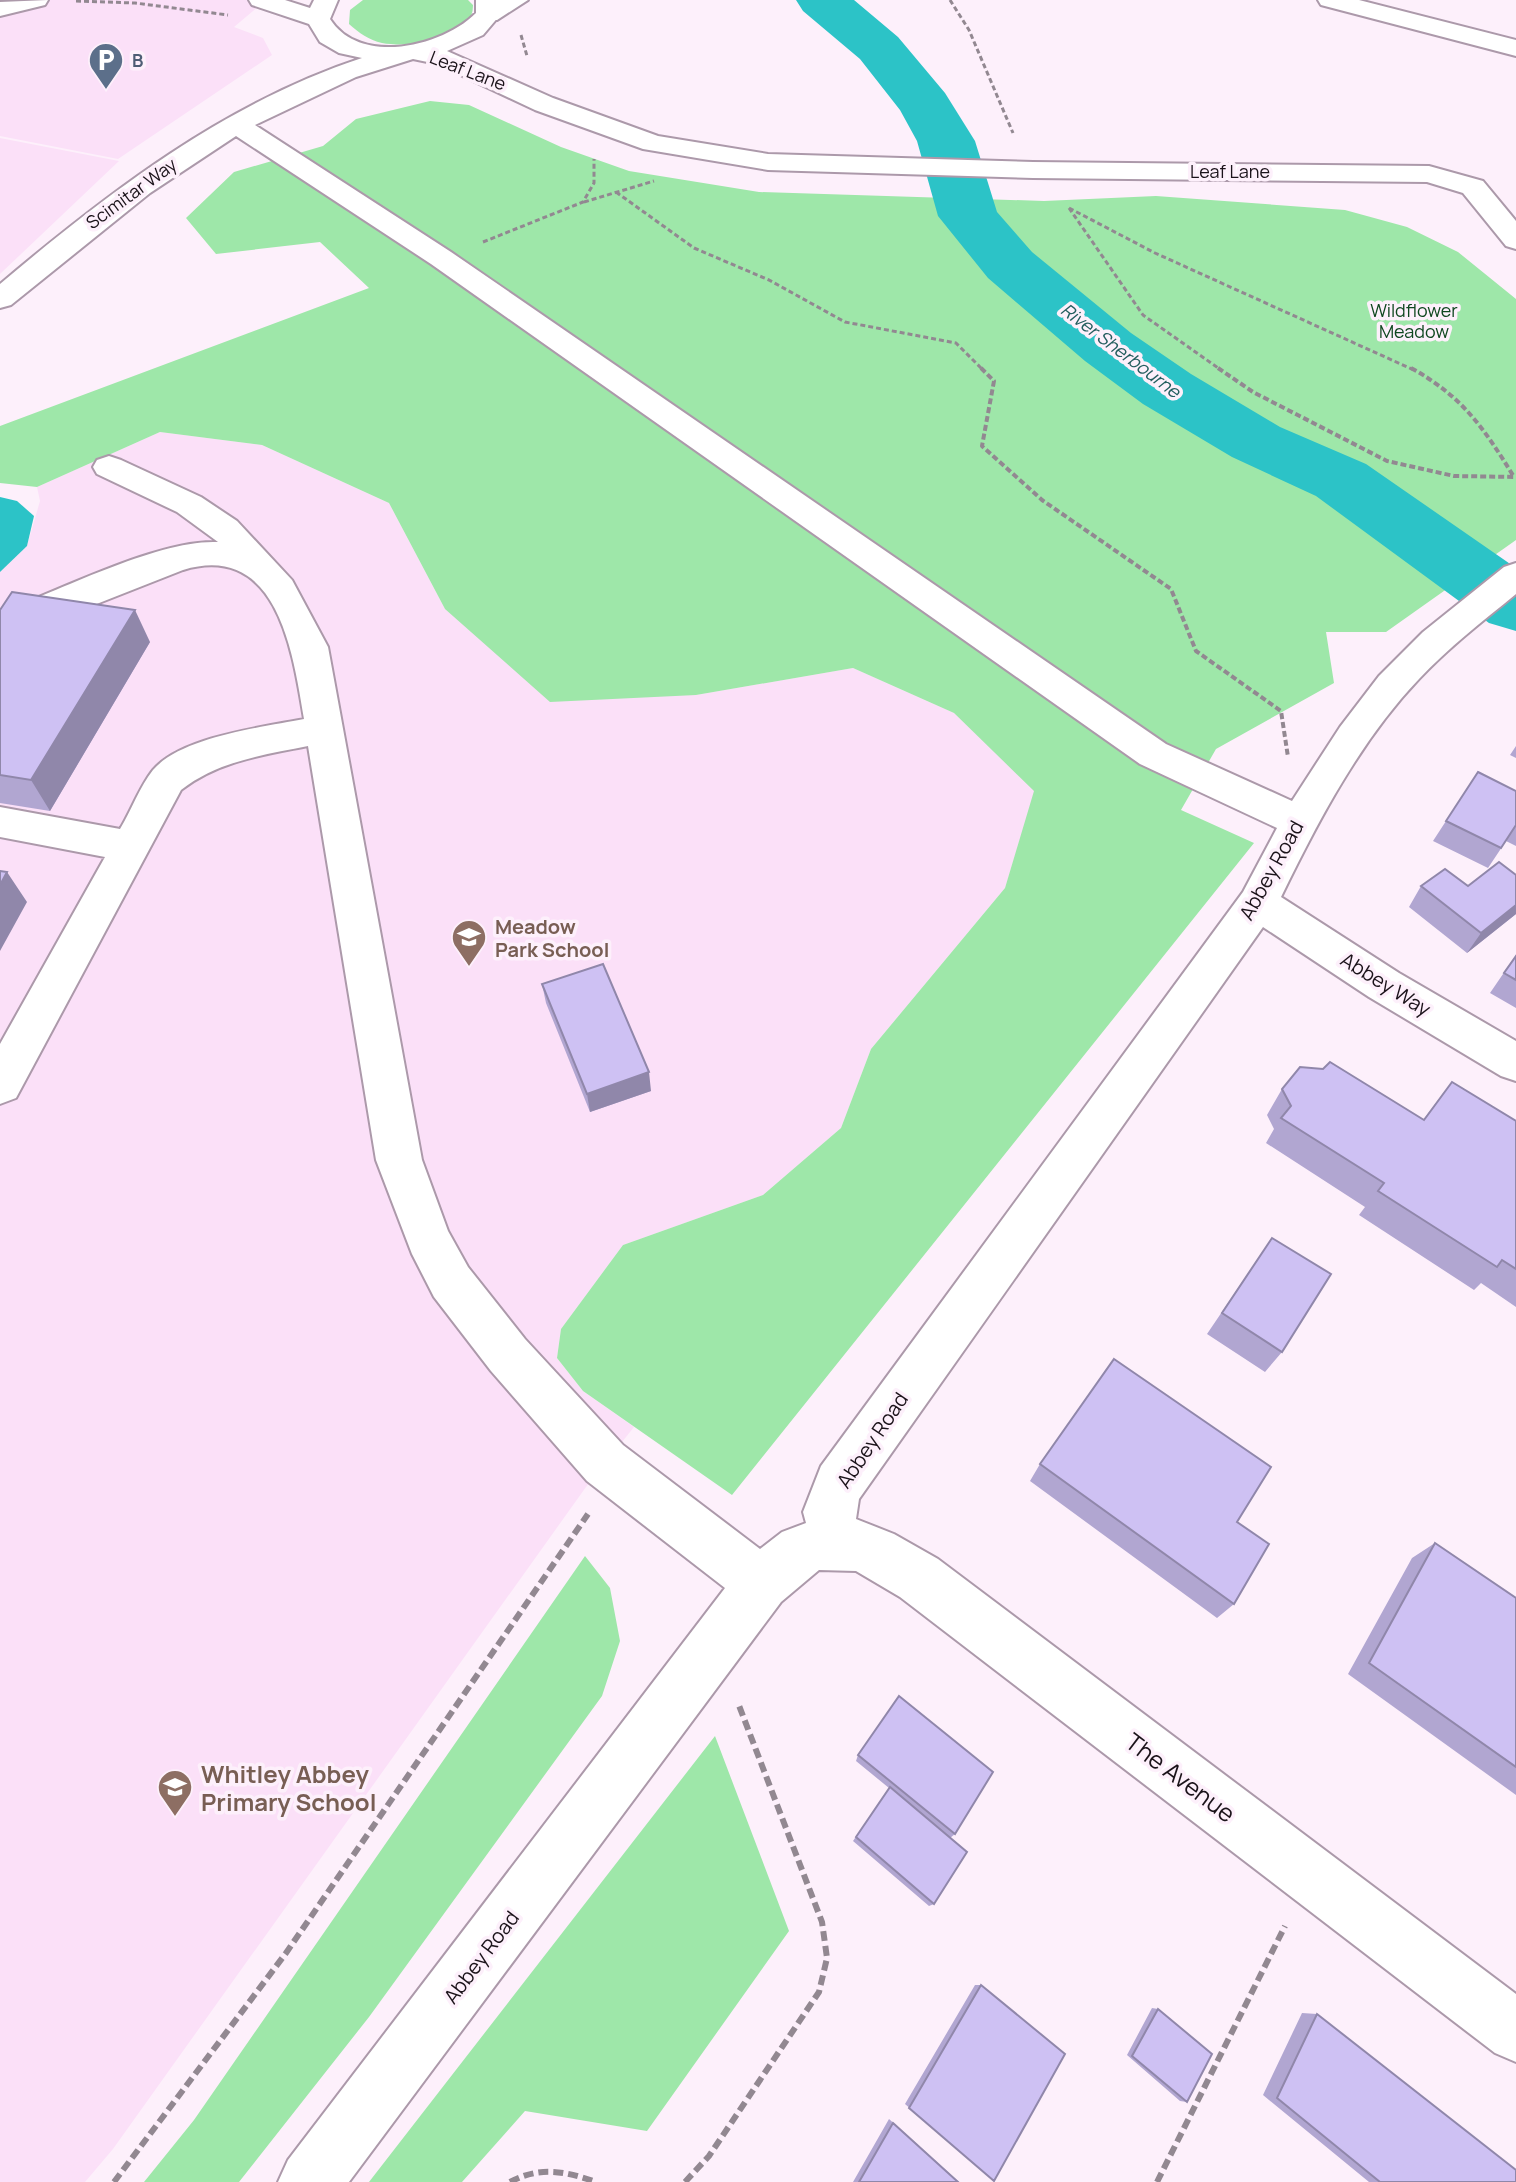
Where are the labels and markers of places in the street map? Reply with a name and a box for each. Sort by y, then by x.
parking icon: B [87,41,125,91]
place label: B [132,48,143,72]
place label: Meadow Park School [495,913,609,963]
school or university icon: Meadow Park School [450,918,488,968]
place label: Whitley Abbey Primary School [201,1757,376,1818]
school or university icon: Whitley Abbey Primary School [156,1768,194,1818]

